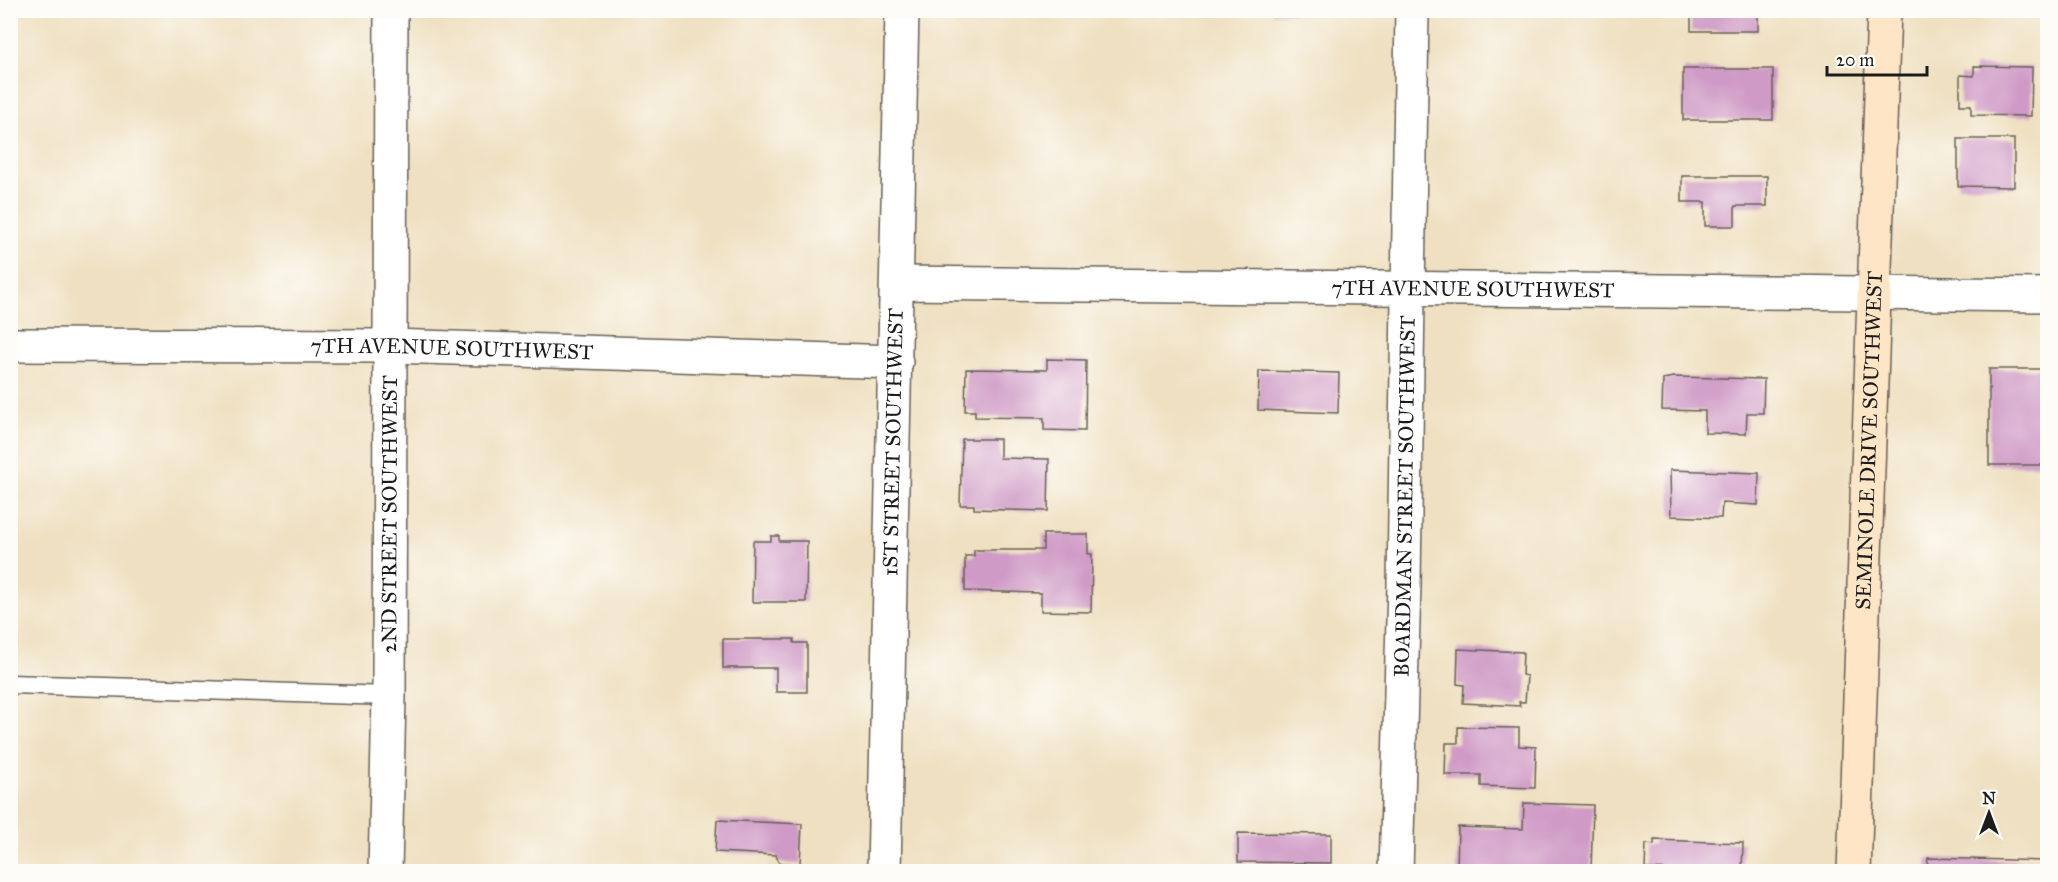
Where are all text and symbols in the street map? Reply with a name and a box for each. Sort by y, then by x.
scale bar [1827,39,1928,77]
text: 20 m [1836,49,1874,71]
street label: SEMINOLE DRIVE SOUTHWEST [1850,270,1888,610]
street label: 7TH AVENUE SOUTHWEST [1331,275,1615,303]
street label: 1ST STREET SOUTHWEST [877,308,909,576]
street label: BOARDMAN STREET SOUTHWEST [1388,315,1421,677]
street label: 7TH AVENUE SOUTHWEST [310,333,594,365]
street label: 2ND STREET SOUTHWEST [376,375,403,653]
north arrow [1959,783,2019,843]
text: N [1982,789,1996,808]

